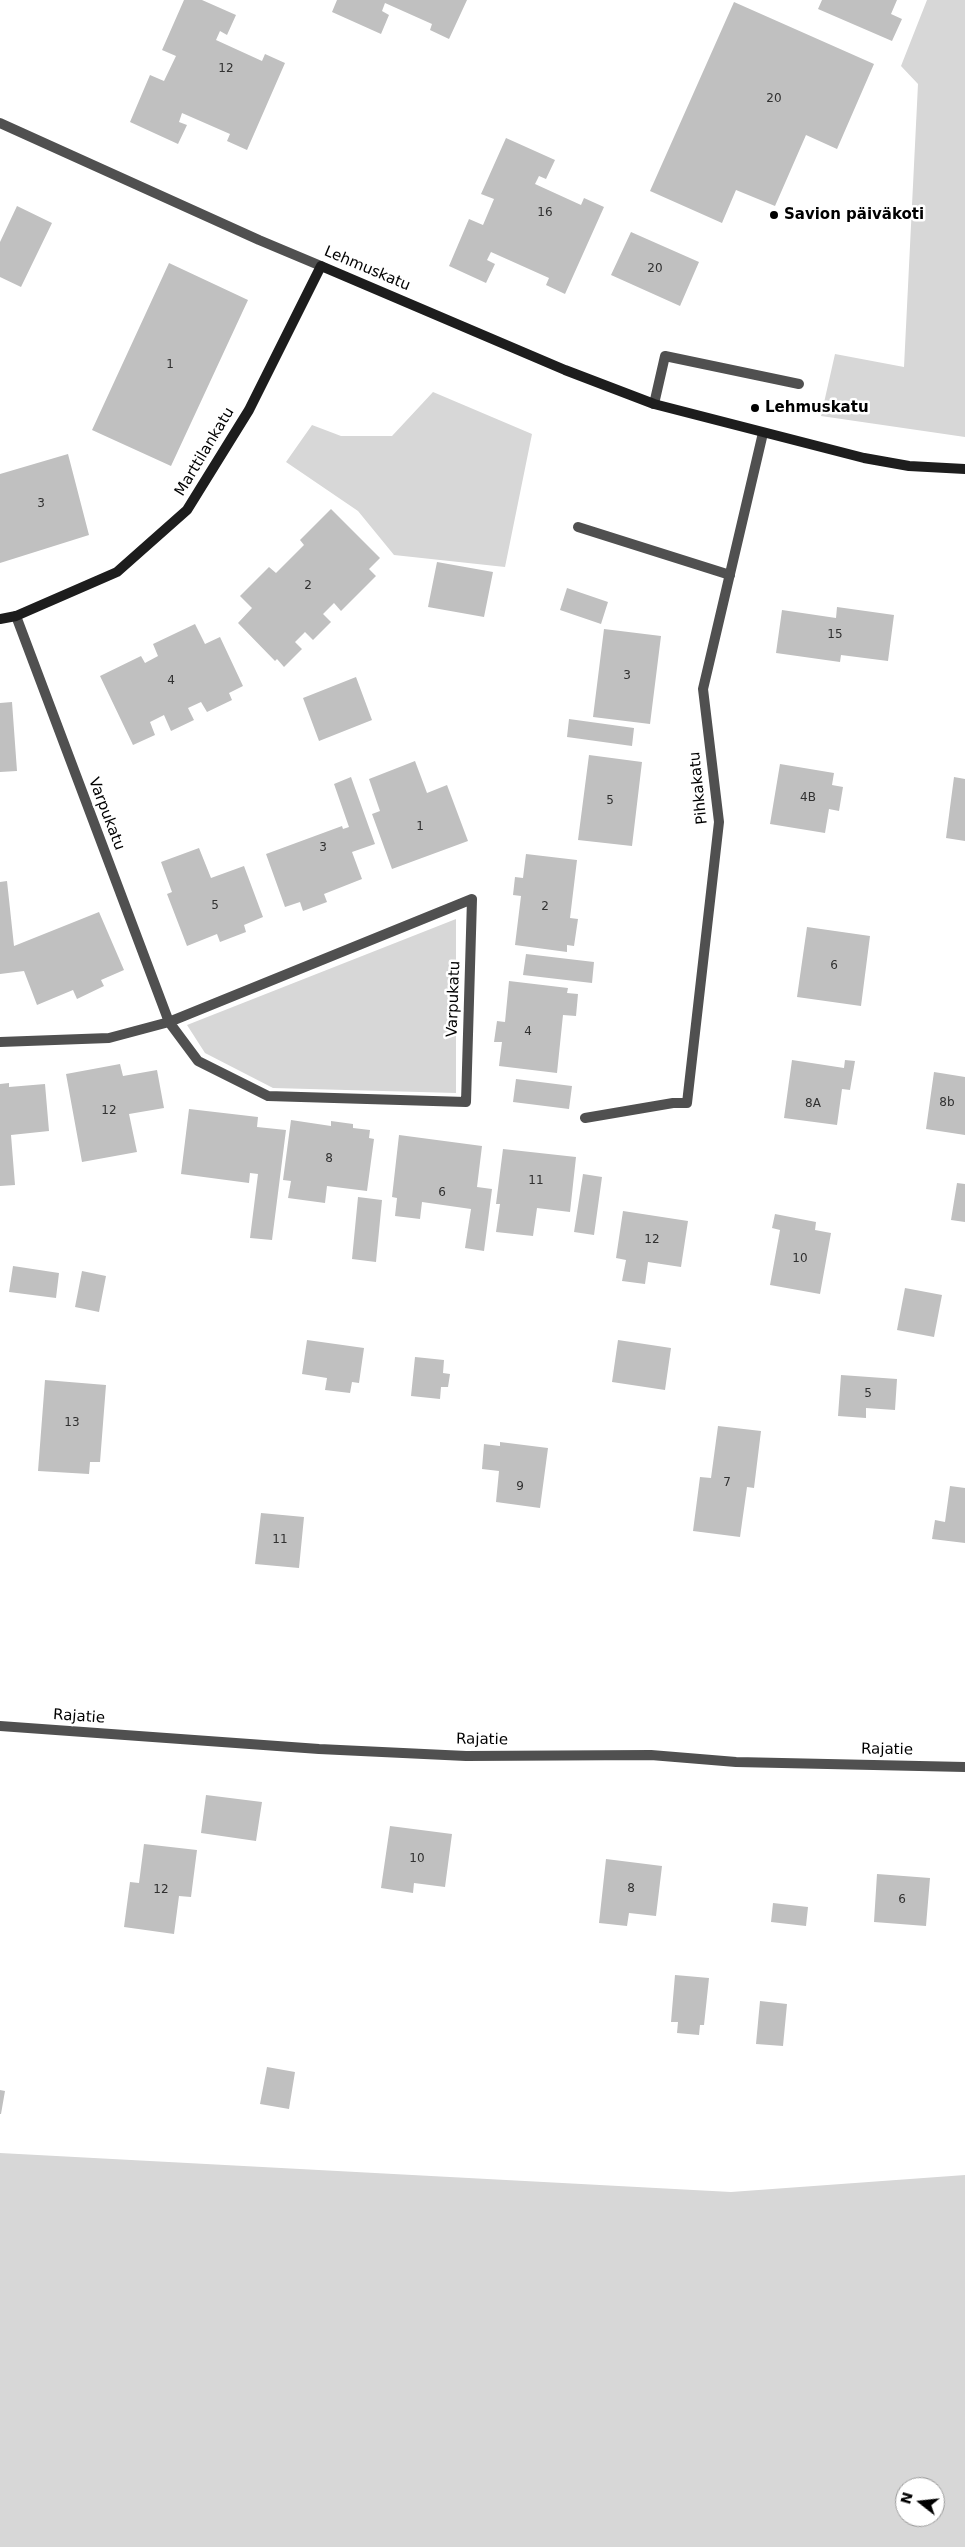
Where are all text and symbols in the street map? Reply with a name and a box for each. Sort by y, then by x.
house number: 12 [218,62,234,76]
house number: 20 [766,92,782,106]
house number: 16 [537,206,553,220]
place label: Savion päiväkoti [784,206,924,224]
marker: Savion päiväkoti [768,209,780,221]
street label: Lehmuskatu [321,243,413,295]
house number: 20 [647,262,663,276]
house number: 1 [166,358,174,372]
place label: Lehmuskatu [765,399,869,417]
marker: Lehmuskatu [749,402,761,414]
street label: Marttilankatu [172,404,238,500]
house number: 3 [37,497,45,511]
house number: 2 [304,579,312,593]
house number: 15 [827,628,843,642]
house number: 3 [623,669,631,683]
house number: 4 [167,674,175,688]
street label: Pihkakatu [686,751,712,825]
street label: Varpukatu [84,775,128,853]
house number: 4B [800,791,816,805]
house number: 5 [606,794,614,808]
house number: 1 [416,820,424,834]
house number: 3 [319,841,327,855]
house number: 5 [211,899,219,913]
house number: 2 [541,900,549,914]
house number: 6 [830,959,838,973]
street label: Varpukatu [444,960,464,1038]
house number: 4 [524,1025,532,1039]
house number: 8b [939,1096,955,1110]
house number: 8A [805,1097,821,1111]
house number: 12 [101,1104,117,1118]
house number: 8 [325,1152,333,1166]
house number: 11 [528,1174,544,1188]
house number: 6 [438,1186,446,1200]
house number: 12 [644,1233,660,1247]
house number: 10 [792,1252,808,1266]
house number: 5 [864,1387,872,1401]
house number: 13 [64,1416,80,1430]
house number: 7 [723,1476,731,1490]
house number: 9 [516,1480,524,1494]
house number: 11 [272,1533,288,1547]
street label: Rajatie [52,1706,106,1728]
street label: Rajatie [456,1731,508,1749]
street label: Rajatie [861,1741,913,1759]
house number: 10 [409,1852,425,1866]
house number: 8 [627,1882,635,1896]
house number: 12 [153,1883,169,1897]
house number: 6 [898,1893,906,1907]
north arrow [895,2477,945,2527]
text: N [897,2490,916,2506]

